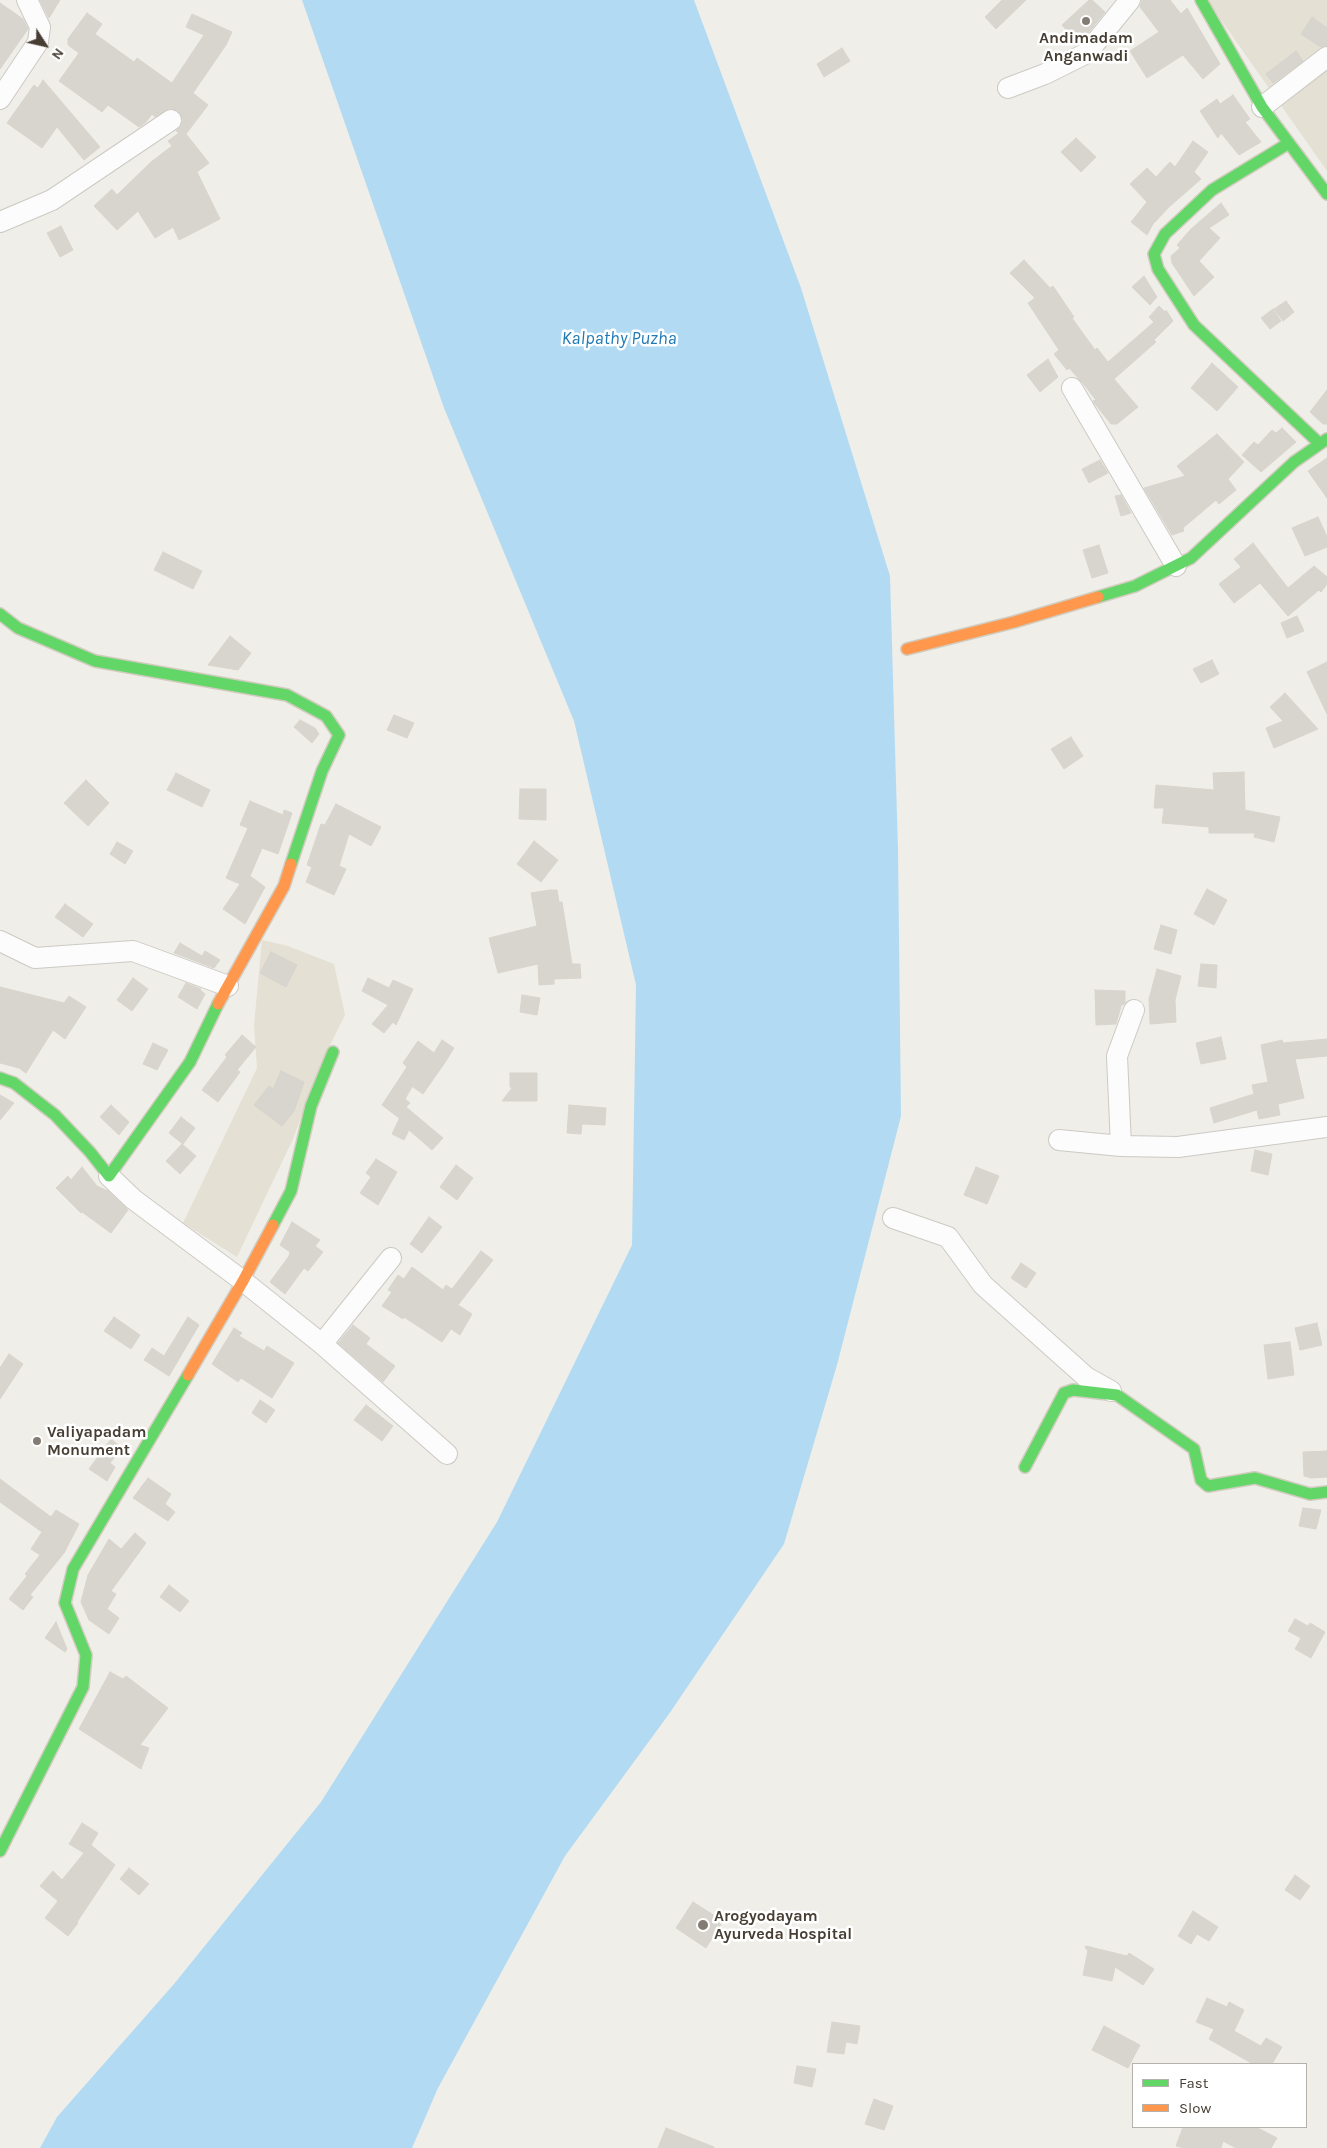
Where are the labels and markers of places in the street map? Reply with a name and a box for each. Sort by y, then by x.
marker: Andimadam Anganwadi [1080,15,1092,27]
place label: Andimadam Anganwadi [1039,28,1133,66]
place label: Valiyapadam Monument [47,1422,146,1460]
marker: Valiyapadam Monument [31,1435,43,1447]
place label: Arogyodayam Ayurveda Hospital [714,1906,852,1944]
marker: Arogyodayam Ayurveda Hospital [696,1918,710,1932]

